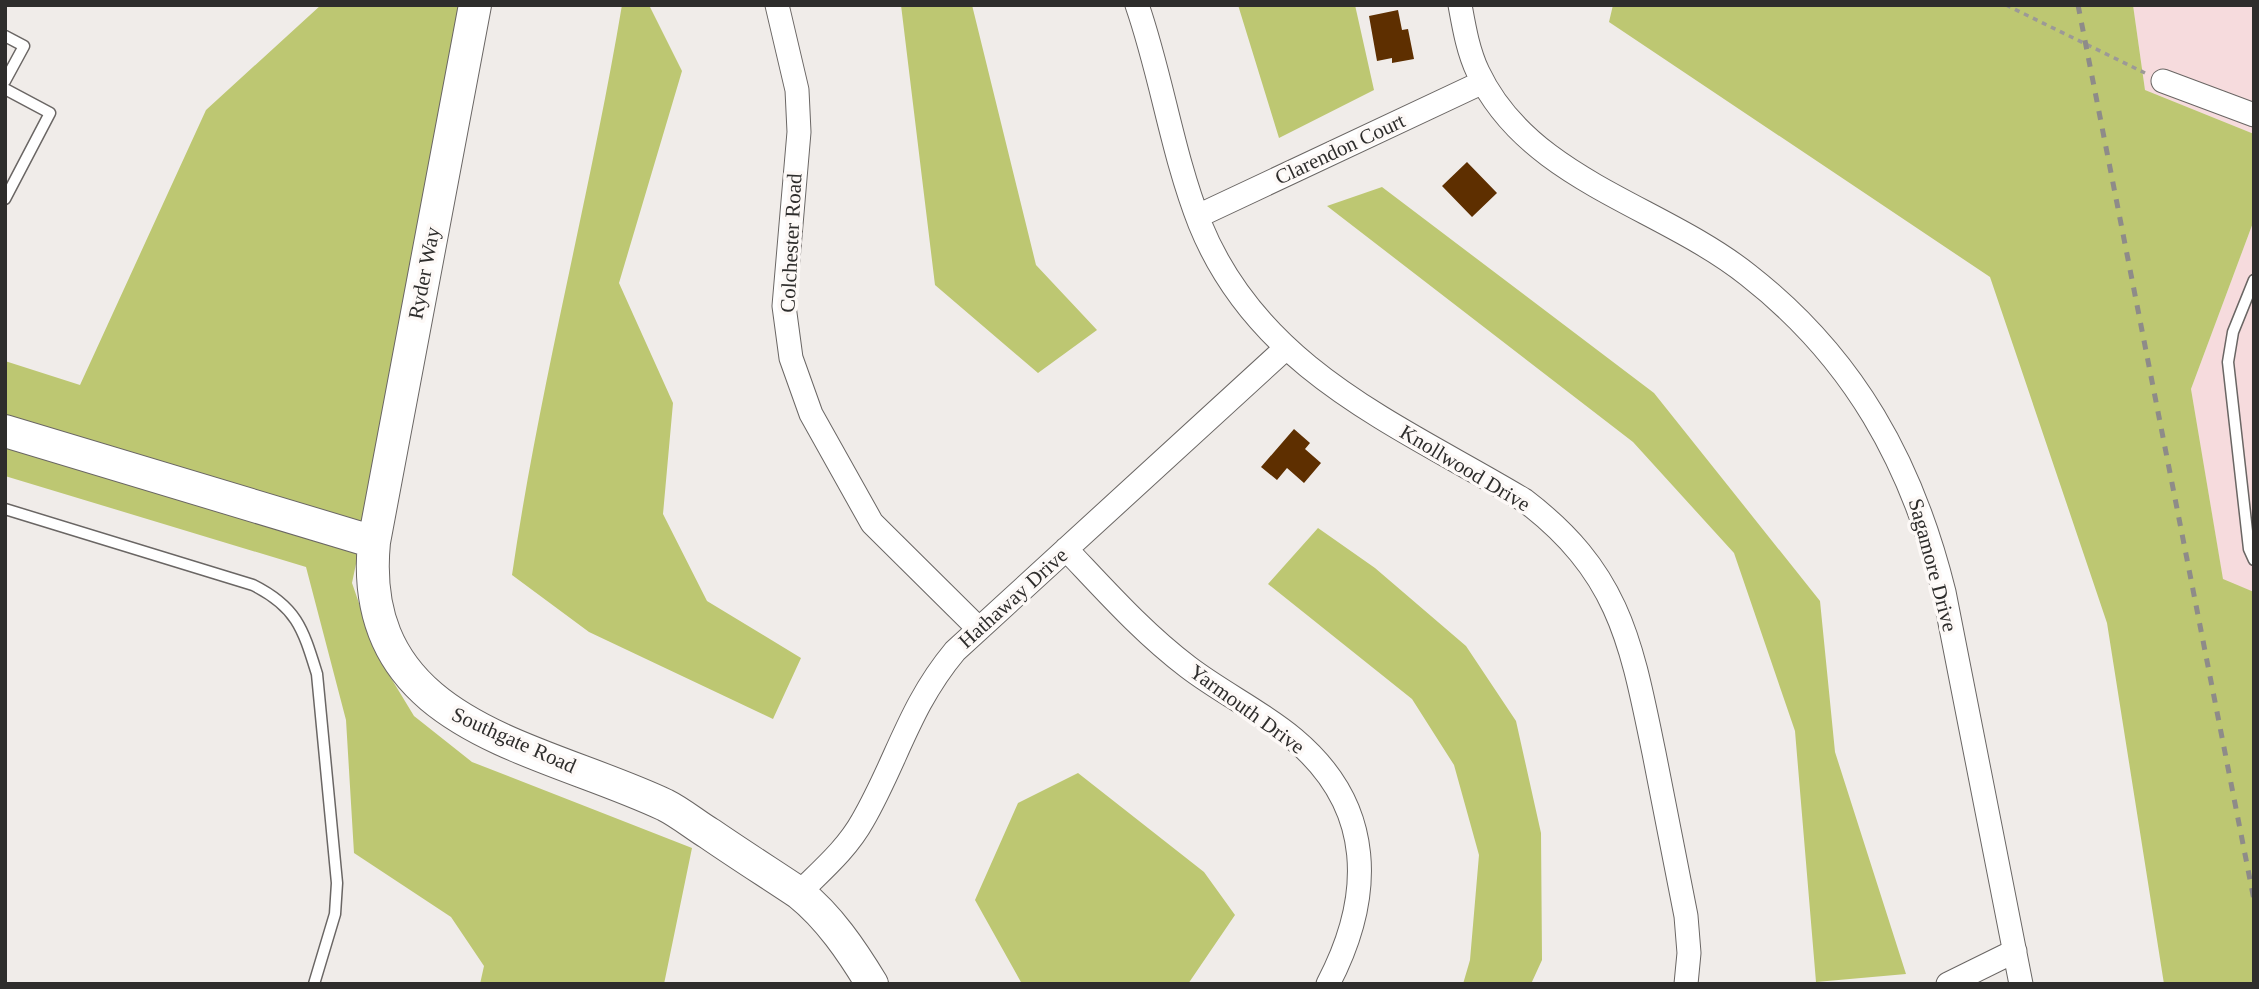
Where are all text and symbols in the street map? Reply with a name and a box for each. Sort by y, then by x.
street label: Clarendon Court [1271,108,1409,190]
street label: Colchester Road [775,172,807,313]
street label: Ryder Way [403,224,445,321]
street label: Knollwood Drive [1396,420,1534,516]
street label: Sagamore Drive [1904,496,1962,634]
street label: Hathaway Drive [954,543,1072,653]
street label: Yarmouth Drive [1185,659,1309,759]
street label: Southgate Road [448,702,580,778]

